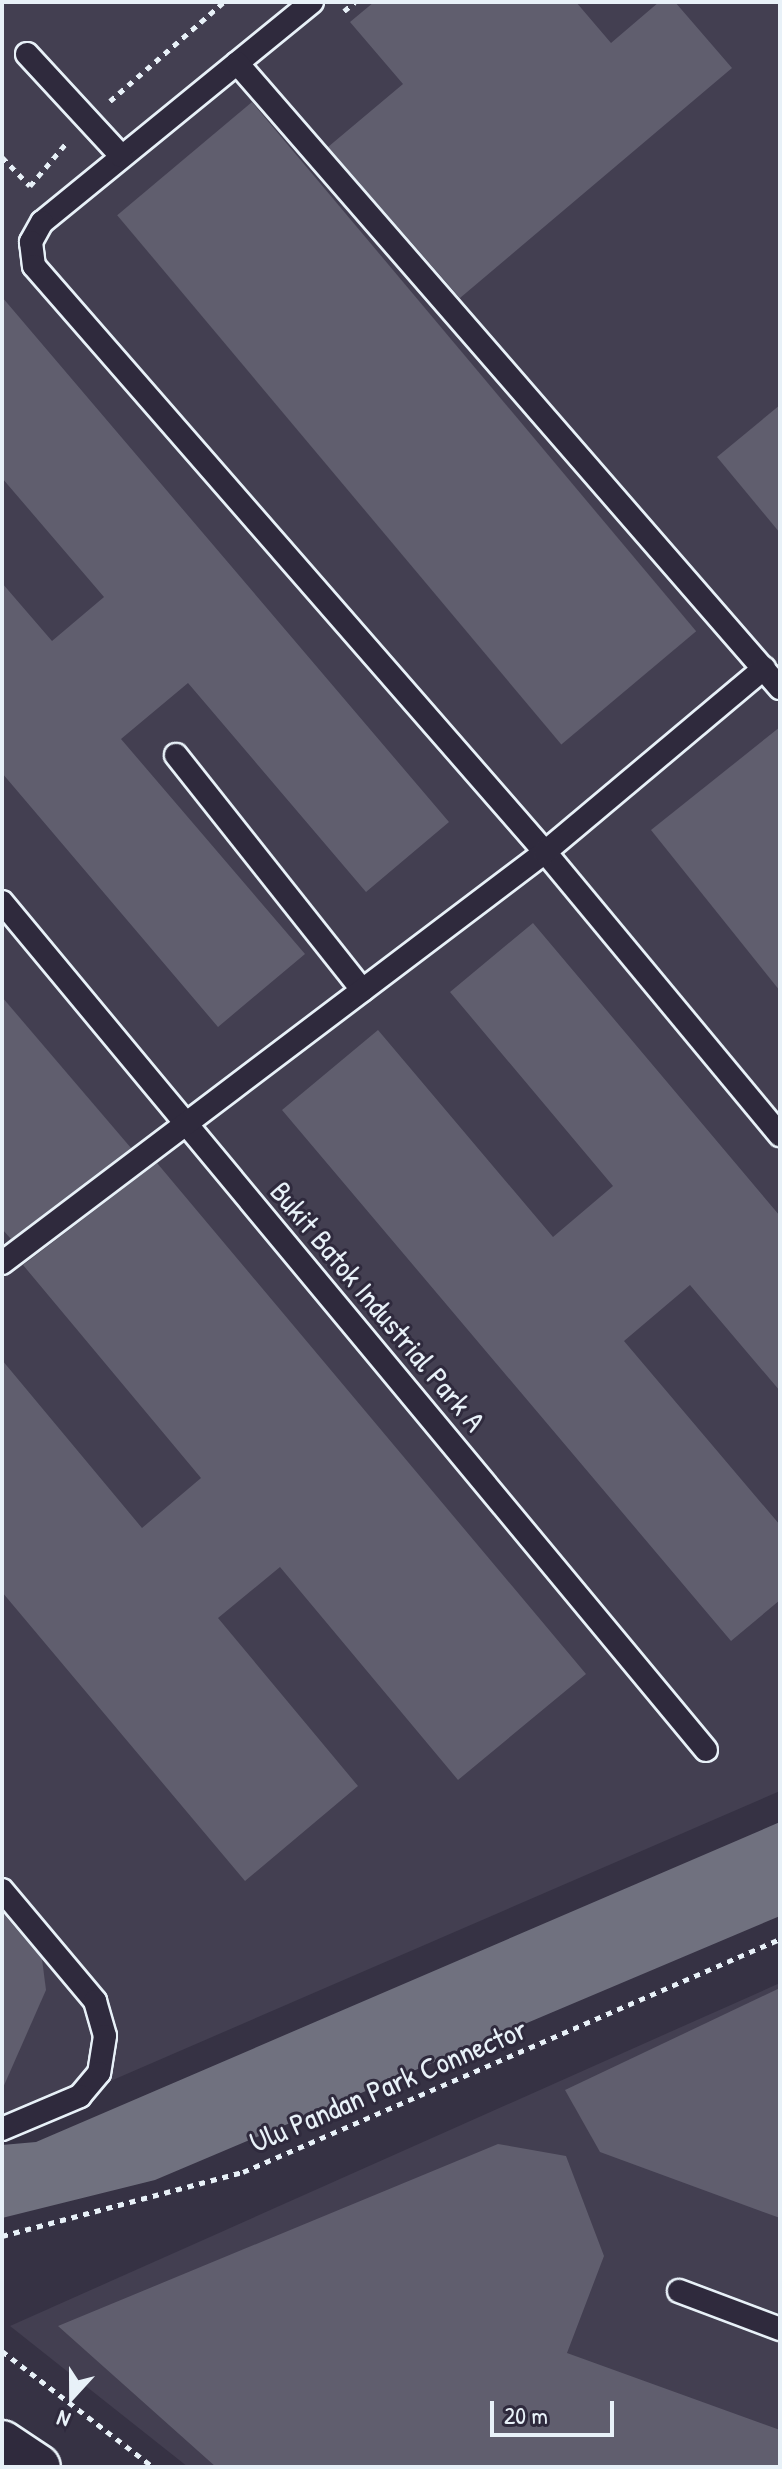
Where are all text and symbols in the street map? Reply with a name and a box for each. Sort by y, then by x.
street label: Bukit Batok Industrial Park A [263,1174,493,1438]
street label: Ulu Pandan Park Connector [244,2010,532,2160]
north arrow [32,2357,112,2437]
scale bar [494,2385,618,2435]
text: 20 m [504,2399,548,2431]
text: N [53,2403,74,2436]

